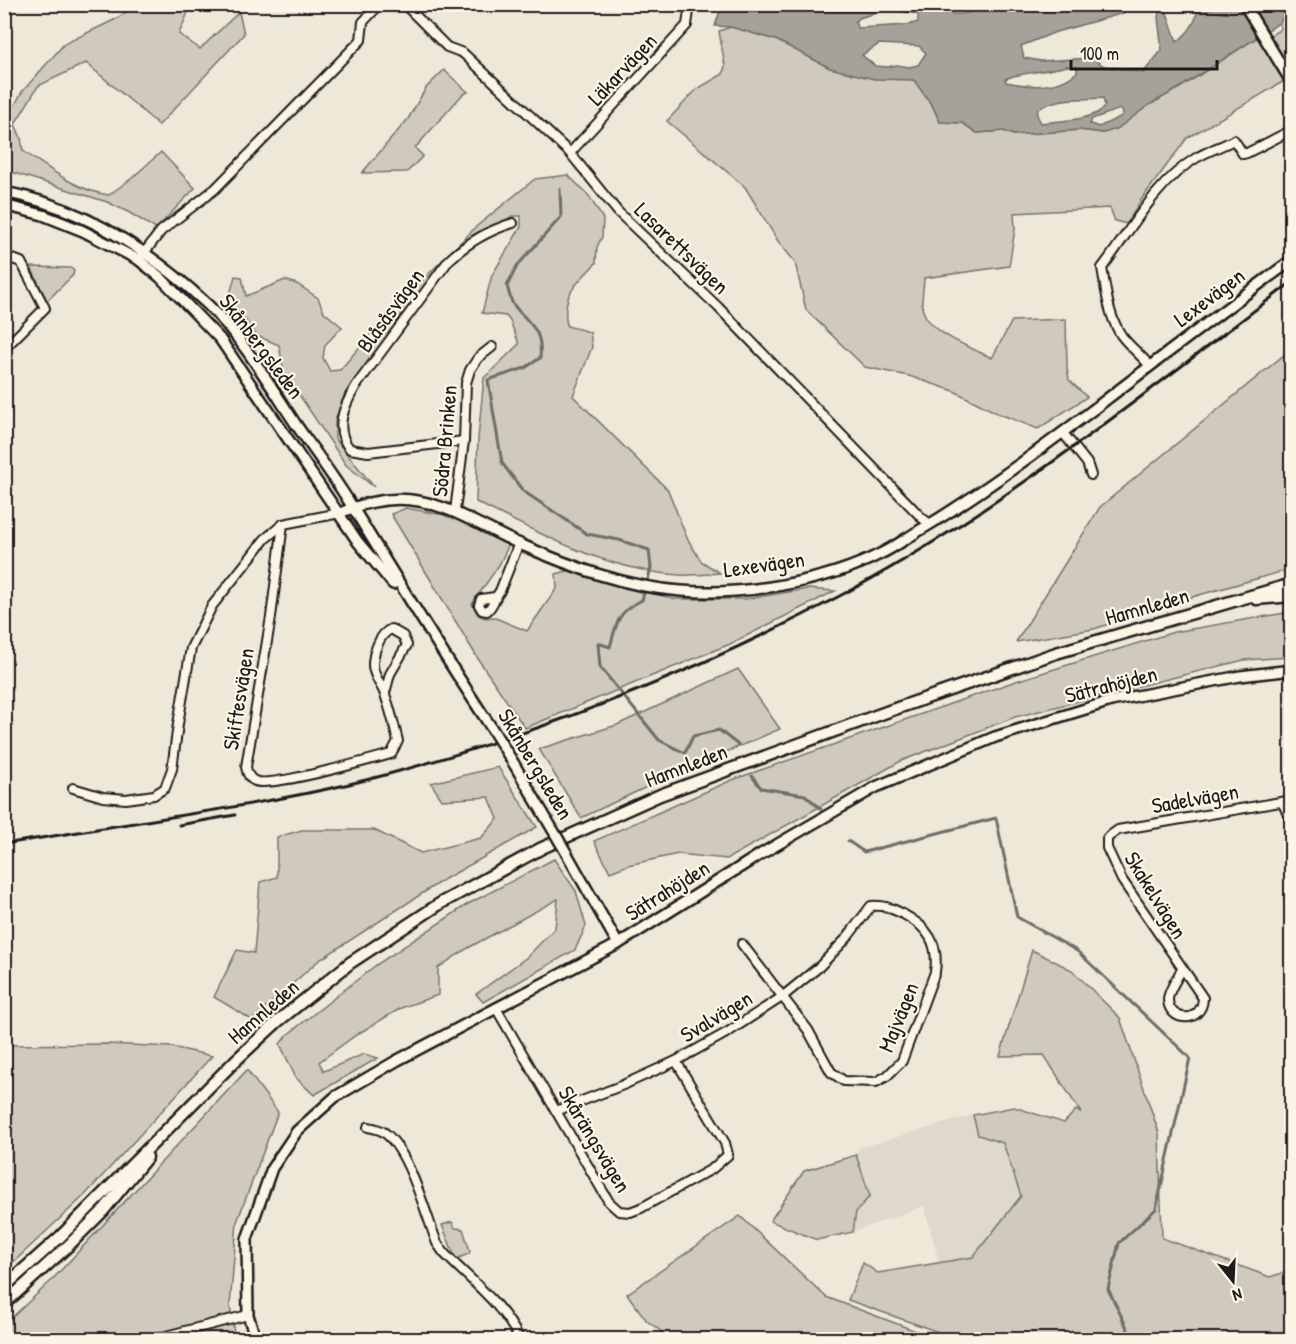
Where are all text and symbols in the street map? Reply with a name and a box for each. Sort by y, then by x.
street label: Läkarvägen [581,26,663,112]
scale bar [1071,33,1216,71]
text: 100 m [1080,41,1119,66]
street label: Lasarettsvägen [628,195,736,301]
street label: Lexevägen [1167,261,1251,333]
street label: Blåsåsvägen [349,262,431,358]
street label: Skånbergsleden [213,287,311,405]
street label: Södra Brinken [424,384,464,498]
street label: Lexevägen [722,543,806,585]
street label: Hamnleden [1102,580,1192,632]
street label: Skiftesvägen [215,646,261,752]
street label: Sätrahöjden [1062,658,1160,710]
street label: Skånbergsleden [491,703,581,825]
street label: Hamnleden [641,736,731,794]
street label: Sadelvägen [1149,776,1241,820]
street label: Skakelvägen [1117,846,1195,944]
street label: Sätrahöjden [619,852,715,928]
street label: Hamnleden [221,972,305,1050]
street label: Majvägen [870,978,926,1056]
street label: Svalvägen [674,983,758,1049]
street label: Skårängsvägen [551,1080,639,1198]
north arrow [1203,1251,1263,1311]
text: N [1230,1283,1245,1307]

